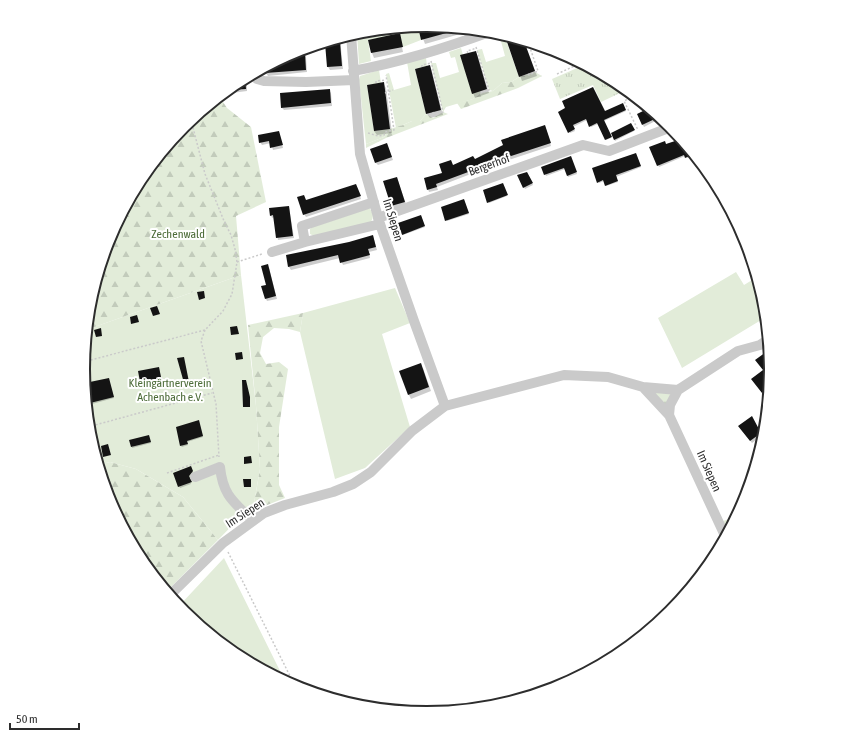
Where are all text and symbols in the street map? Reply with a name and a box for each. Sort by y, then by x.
street label: Bergerhof [466,151,512,179]
street label: Im Siepen [380,197,406,243]
park label: Zechenwald [151,227,205,241]
park label: Kleingärtnerverein Achenbach e.V. [129,376,212,404]
street label: Im Siepen [694,448,724,494]
street label: Im Siepen [223,495,267,531]
scale bar [10,705,79,731]
text: 50 m [16,712,38,726]

